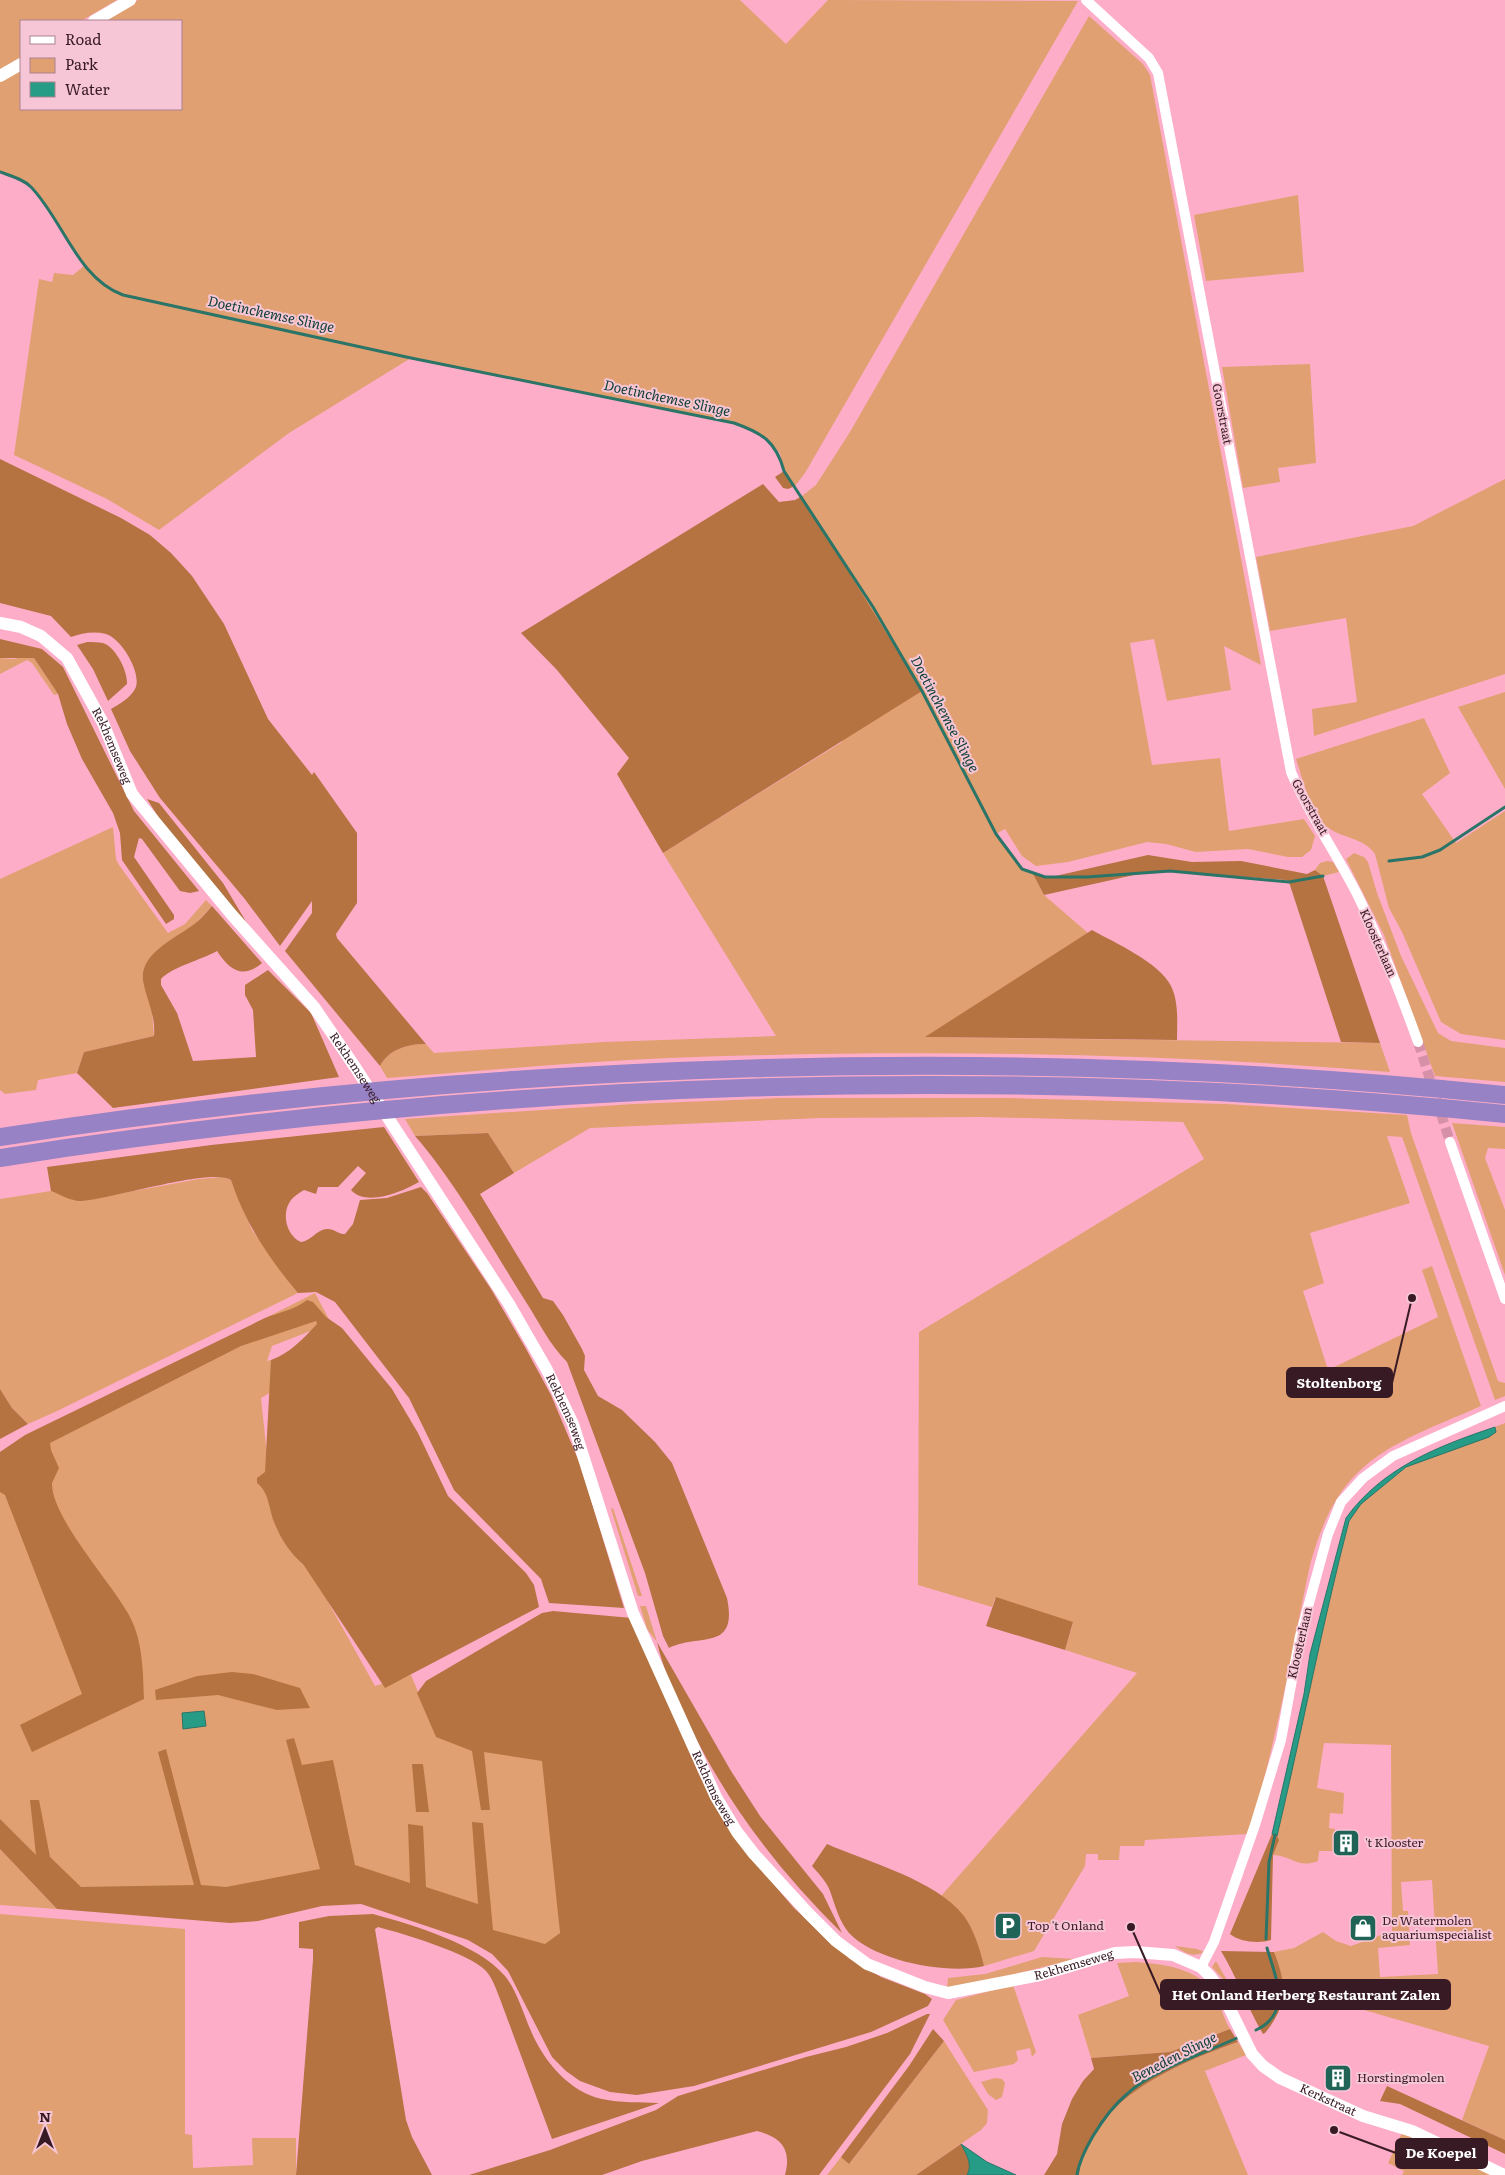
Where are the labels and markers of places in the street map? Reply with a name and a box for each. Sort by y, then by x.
callout: Stoltenborg [1287,1368,1392,1397]
building icon: 't Klooster [1331,1828,1361,1858]
place label: 't Klooster [1365,1833,1424,1851]
parking icon: Top 't Onland [993,1911,1023,1941]
place label: De Watermolen aquariumspecialist [1382,1911,1492,1943]
shop icon: De Watermolen aquariumspecialist [1348,1913,1378,1943]
place label: Top 't Onland [1027,1916,1105,1934]
callout: Het Onland Herberg Restaurant Zalen [1161,1980,1450,2009]
building icon: Horstingmolen [1323,2063,1353,2093]
place label: Horstingmolen [1357,2068,1445,2086]
callout: De Koepel [1396,2139,1487,2168]

